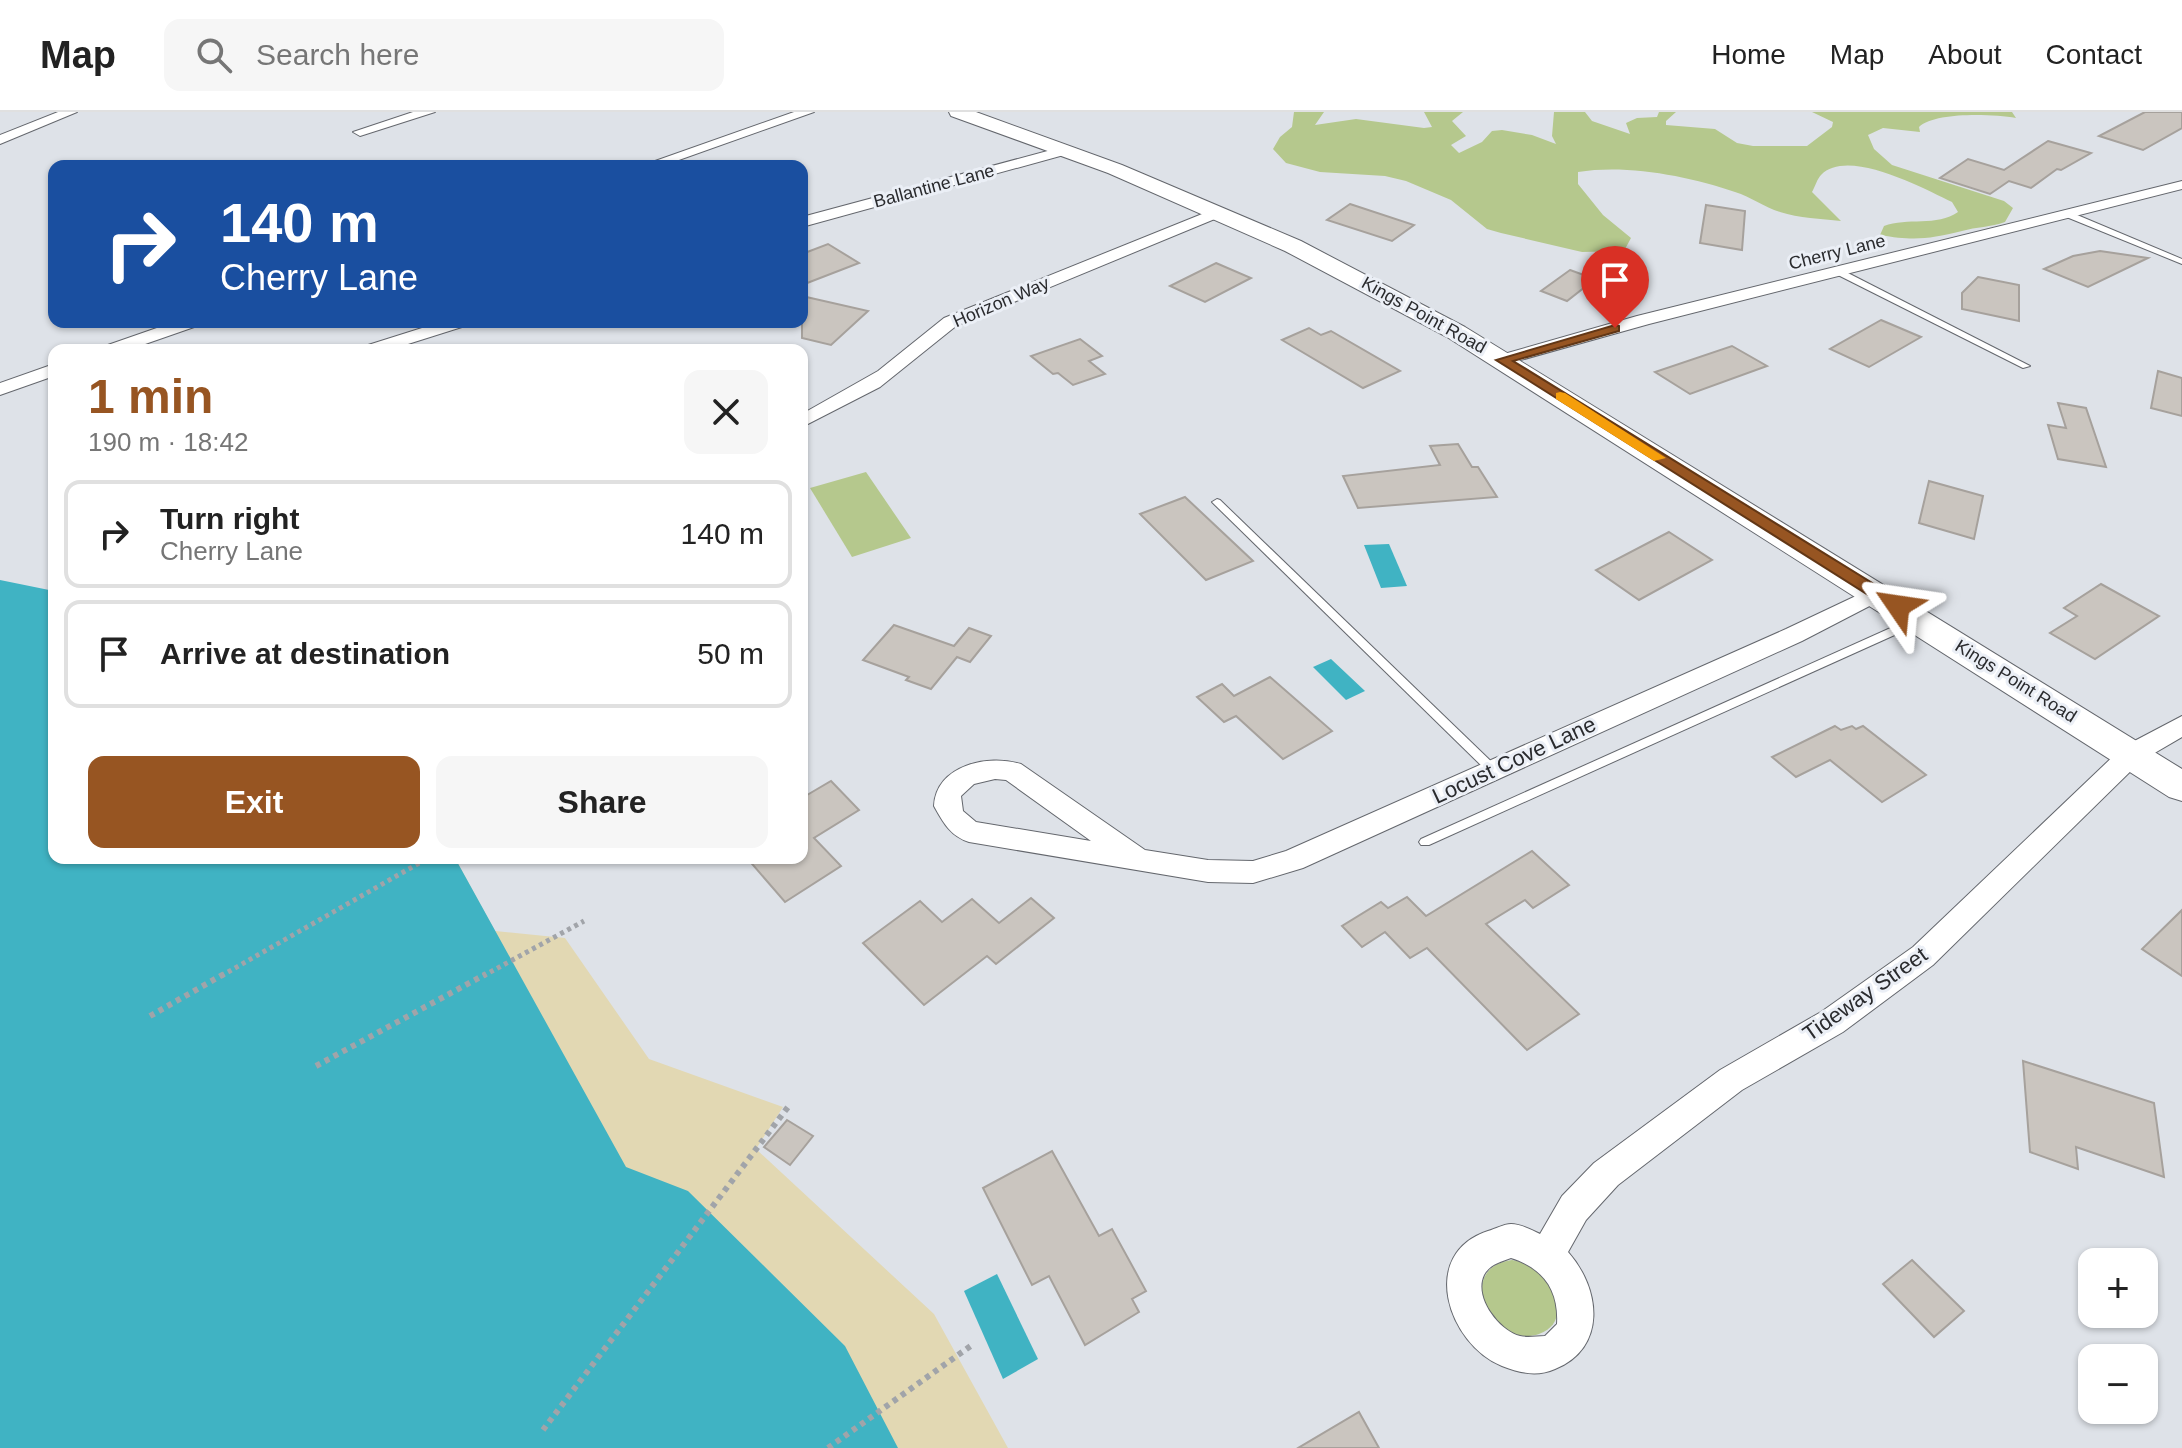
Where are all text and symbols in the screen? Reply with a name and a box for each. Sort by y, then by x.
search box [164,19,724,91]
icon: search [192,33,236,77]
text: Map [40,34,116,76]
text: Search here [256,38,419,71]
text: Home [1711,39,1786,70]
text: Map [1830,39,1884,70]
text: About [1928,39,2002,70]
text: Contact [2046,39,2142,70]
street label: Ballantine Lane [871,160,997,212]
text: 140 m [220,191,379,254]
icon: right [88,192,192,296]
street label: Cherry Lane [1787,230,1887,274]
pin [1581,246,1649,328]
text: Cherry Lane [220,257,418,298]
icon: arrive [1593,258,1637,302]
street label: Horizon Way [950,273,1052,331]
street label: Kings Point Road [1358,273,1490,357]
text: 1 min [88,370,213,423]
button: close [684,370,768,454]
text: 190 m · 18:42 [88,427,248,457]
text: Turn right [160,502,299,535]
icon: right [92,512,136,556]
text: 140 m [681,517,764,550]
text: Cherry Lane [160,536,303,566]
position arrow [1856,564,1940,648]
icon: arrive [92,632,136,676]
street label: Kings Point Road [1952,636,2080,726]
text: Arrive at destination [160,637,450,670]
text: 50 m [697,637,764,670]
street label: Locust Cove Lane [1428,711,1600,809]
button: Exit [88,756,420,848]
button: Share [436,756,768,848]
street label: Tideway Street [1798,942,1932,1046]
map controls [2078,1248,2158,1424]
button: + [2078,1248,2158,1328]
button: − [2078,1344,2158,1424]

